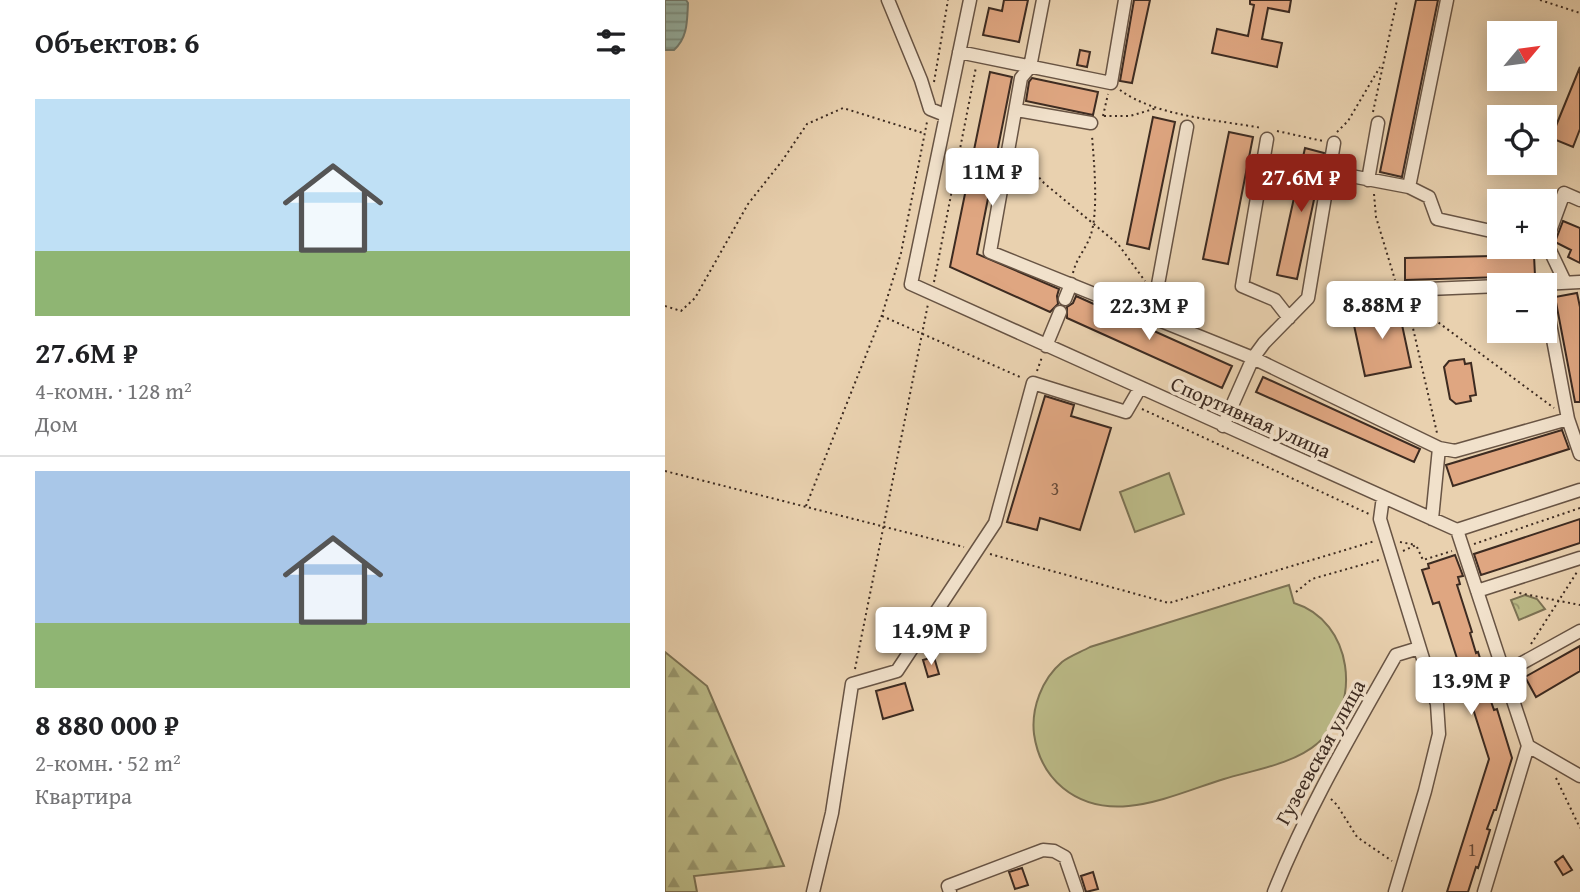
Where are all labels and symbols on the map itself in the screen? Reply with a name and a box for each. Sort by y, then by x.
north arrow [1487,21,1557,91]
pin: 11M ₽ [943,148,1041,208]
pin: 27.6M ₽ [1236,154,1366,214]
pin: 22.3M ₽ [1084,282,1214,342]
pin: 8.88M ₽ [1317,282,1447,341]
street label: Спортивная улица [1166,368,1336,466]
house number: 3 [1051,475,1059,502]
pin: 14.9M ₽ [866,608,996,667]
pin: 13.9M ₽ [1406,658,1536,717]
street label: Гузеевская улица [1267,674,1373,830]
house number: 1 [1468,836,1476,863]

